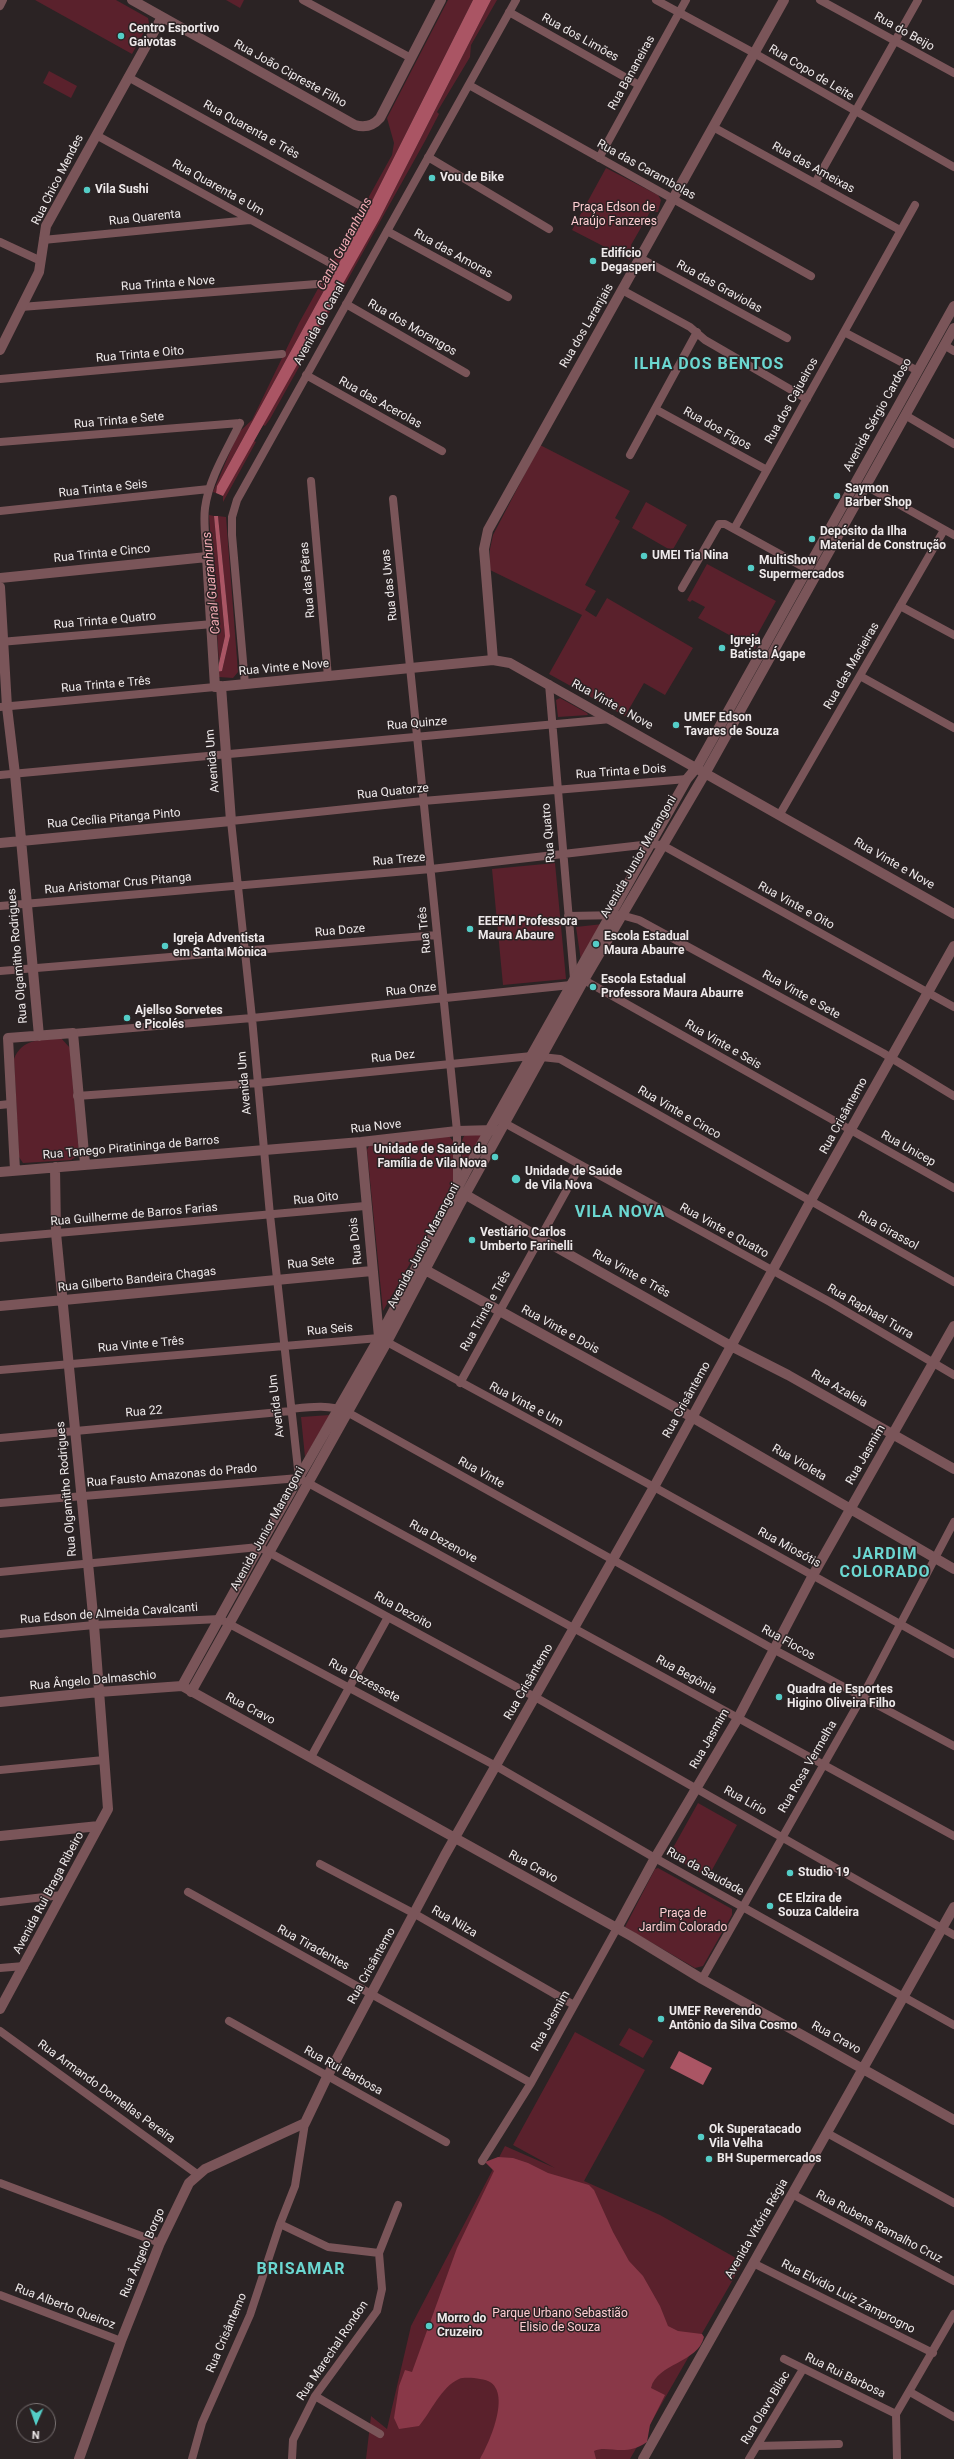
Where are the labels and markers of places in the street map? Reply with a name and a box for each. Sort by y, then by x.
place label: Centro Esportivo Gaivotas [129,22,219,50]
marker: Centro Esportivo Gaivotas [116,31,126,41]
place label: Vou de Bike [440,171,504,185]
marker: Vou de Bike [427,173,437,183]
place label: Vila Sushi [95,183,149,197]
marker: Vila Sushi [82,185,92,195]
place label: Edifício Degasperi [601,247,656,275]
marker: Edifício Degasperi [588,256,598,266]
place label: Saymon Barber Shop [845,482,912,510]
marker: Saymon Barber Shop [832,491,842,501]
place label: Depósito da Ilha Material de Construção [820,525,946,553]
marker: Depósito da Ilha Material de Construção [807,534,817,544]
place label: UMEI Tia Nina [652,549,728,563]
marker: UMEI Tia Nina [639,551,649,561]
place label: MultiShow Supermercados [759,554,844,582]
marker: MultiShow Supermercados [746,563,756,573]
place label: Igreja Batista Ágape [730,634,806,662]
marker: Igreja Batista Ágape [717,643,727,653]
place label: UMEF Edson Tavares de Souza [684,711,779,739]
marker: UMEF Edson Tavares de Souza [671,720,681,730]
place label: EEEFM Professora Maura Abaure [478,915,577,943]
marker: EEEFM Professora Maura Abaure [465,924,475,934]
place label: Escola Estadual Maura Abaurre [604,930,689,958]
place label: Igreja Adventista em Santa Mônica [173,932,267,960]
marker: Escola Estadual Maura Abaurre [591,939,601,949]
marker: Igreja Adventista em Santa Mônica [160,941,170,951]
place label: Escola Estadual Professora Maura Abaurre [601,973,743,1001]
marker: Escola Estadual Professora Maura Abaurre [588,982,598,992]
place label: Ajellso Sorvetes e Picolés [135,1004,223,1032]
marker: Ajellso Sorvetes e Picolés [122,1013,132,1023]
place label: Unidade de Saúde da Família de Vila Nova [374,1143,487,1171]
marker: Unidade de Saúde da Família de Vila Nova [490,1152,500,1162]
place label: Unidade de Saúde de Vila Nova [525,1165,622,1193]
marker: Unidade de Saúde de Vila Nova [510,1173,522,1185]
place label: Vestiário Carlos Umberto Farinelli [480,1226,573,1254]
marker: Vestiário Carlos Umberto Farinelli [467,1235,477,1245]
place label: Quadra de Esportes Higino Oliveira Filho [787,1683,895,1711]
marker: Quadra de Esportes Higino Oliveira Filho [774,1692,784,1702]
place label: Studio 19 [798,1866,850,1880]
marker: Studio 19 [785,1868,795,1878]
place label: CE Elzira de Souza Caldeira [778,1892,859,1920]
marker: CE Elzira de Souza Caldeira [765,1901,775,1911]
place label: UMEF Reverendo Antônio da Silva Cosmo [669,2005,797,2033]
marker: UMEF Reverendo Antônio da Silva Cosmo [656,2014,666,2024]
place label: Ok Superatacado Vila Velha [709,2123,801,2151]
marker: Ok Superatacado Vila Velha [696,2132,706,2142]
place label: BH Supermercados [717,2152,821,2166]
marker: BH Supermercados [704,2154,714,2164]
place label: Morro do Cruzeiro [437,2312,486,2340]
marker: Morro do Cruzeiro [424,2321,434,2331]

